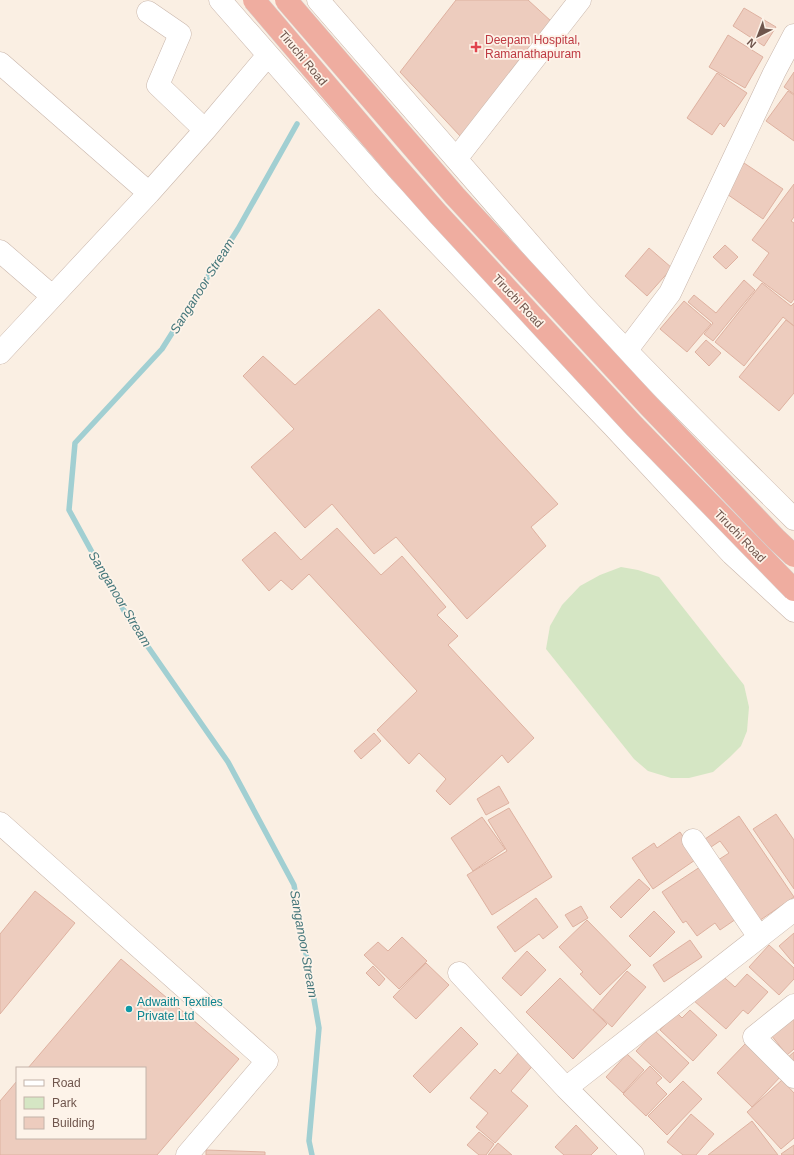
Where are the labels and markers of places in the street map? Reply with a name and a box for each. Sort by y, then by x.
place label: Deepam Hospital, Ramanathapuram [485,33,581,61]
marker: Deepam Hospital, Ramanathapuram [470,41,482,53]
place label: Adwaith Textiles Private Ltd [137,995,223,1023]
marker: Adwaith Textiles Private Ltd [124,1004,134,1014]

